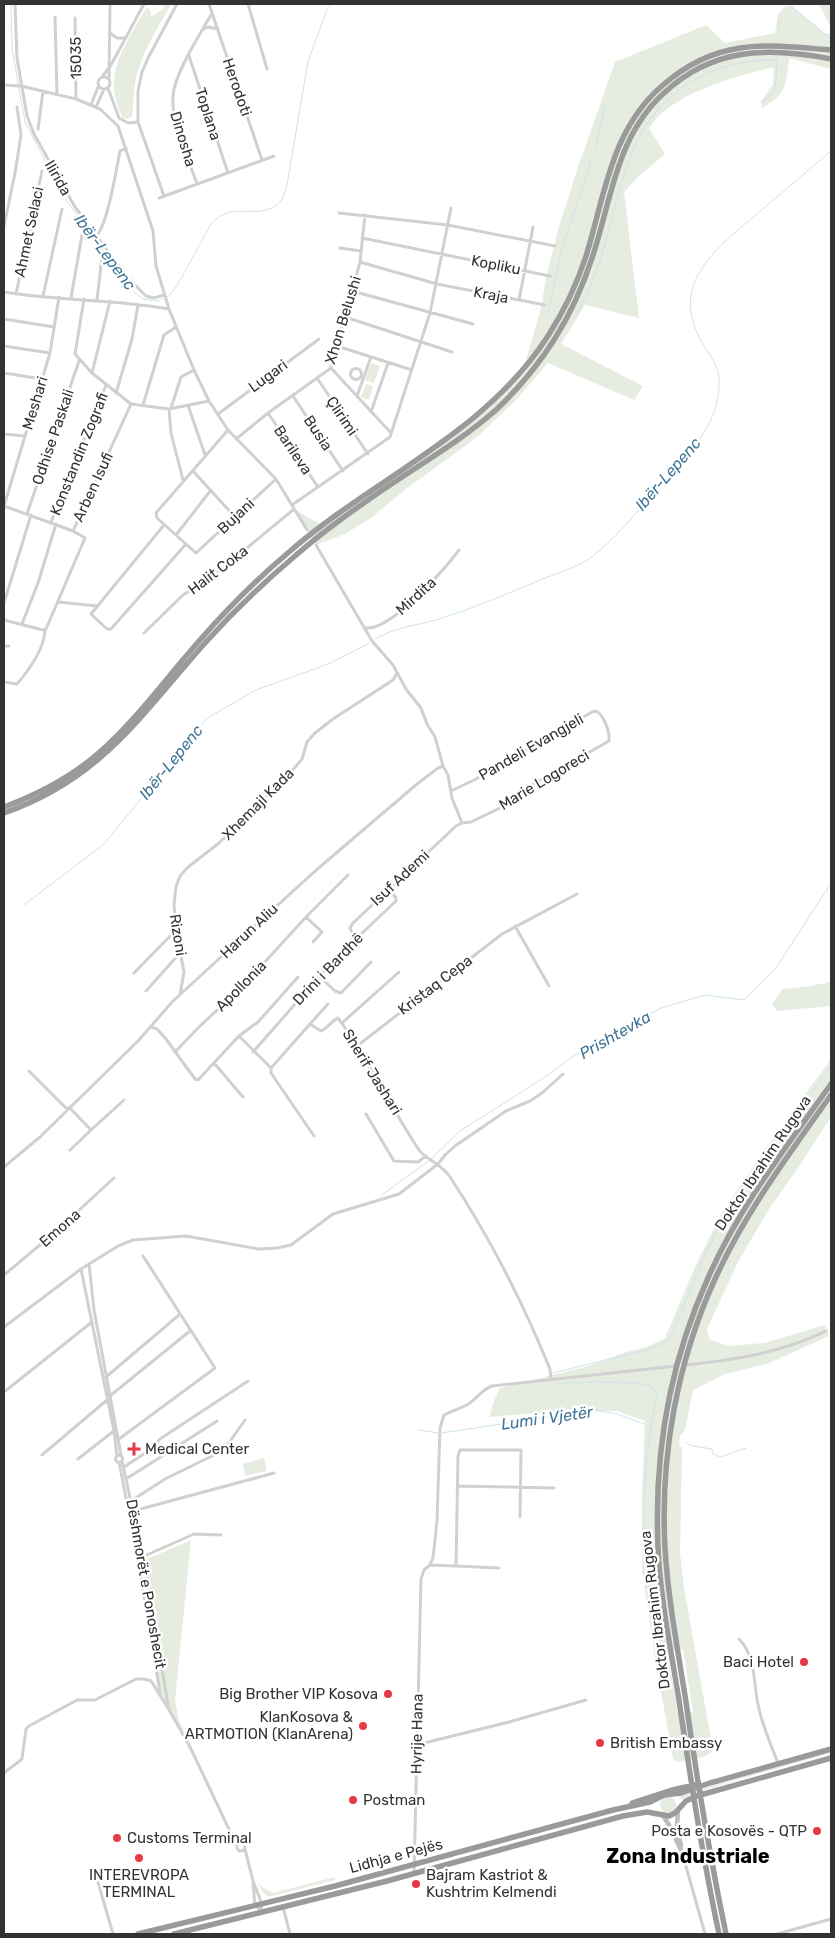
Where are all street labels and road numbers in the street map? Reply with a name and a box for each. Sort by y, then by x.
street label: 15035 [67,36,85,80]
street label: Herodoti [219,56,255,118]
street label: Toplana [191,85,225,143]
street label: Dinosha [166,109,200,169]
street label: Ilirida [41,157,75,199]
street label: Ahmet Selaci [11,185,47,279]
street label: Kopliku [470,251,522,279]
street label: Xhon Belushi [321,274,365,366]
street label: Kraja [472,283,510,307]
street label: Lugari [245,356,291,396]
street label: Meshari [18,374,52,432]
street label: Odhise Paskali [28,387,78,487]
street label: Konstandin Zografi [46,390,112,518]
street label: Çlirimi [322,393,362,439]
street label: Busia [300,412,336,454]
street label: Barileva [270,422,316,478]
street label: Arben Isufi [69,449,117,525]
street label: Bujani [214,494,258,538]
street label: Halit Coka [185,542,251,598]
street label: Mirdita [392,573,440,619]
street label: Pandeli Evangjeli [475,710,587,784]
street label: Marie Logoreci [496,746,592,814]
street label: Xhemajl Kada [218,764,298,844]
street label: Isuf Ademi [367,846,433,910]
street label: Harun Aliu [216,900,282,962]
street label: Rizoni [166,913,190,957]
street label: Drini i Bardhë [289,929,367,1009]
street label: Kristaq Cepa [394,951,476,1019]
street label: Apollonia [212,957,270,1015]
street label: Sherif Jashari [339,1026,405,1118]
street label: Doktor Ibrahim Rugova [711,1092,815,1234]
street label: Emona [36,1205,84,1251]
street label: Dëshmorët e Ponoshecit [122,1498,170,1670]
street label: Doktor Ibrahim Rugova [636,1530,674,1690]
street label: Hyrije Hana [407,1694,427,1774]
street label: Lidhja e Pejës [347,1835,445,1877]

